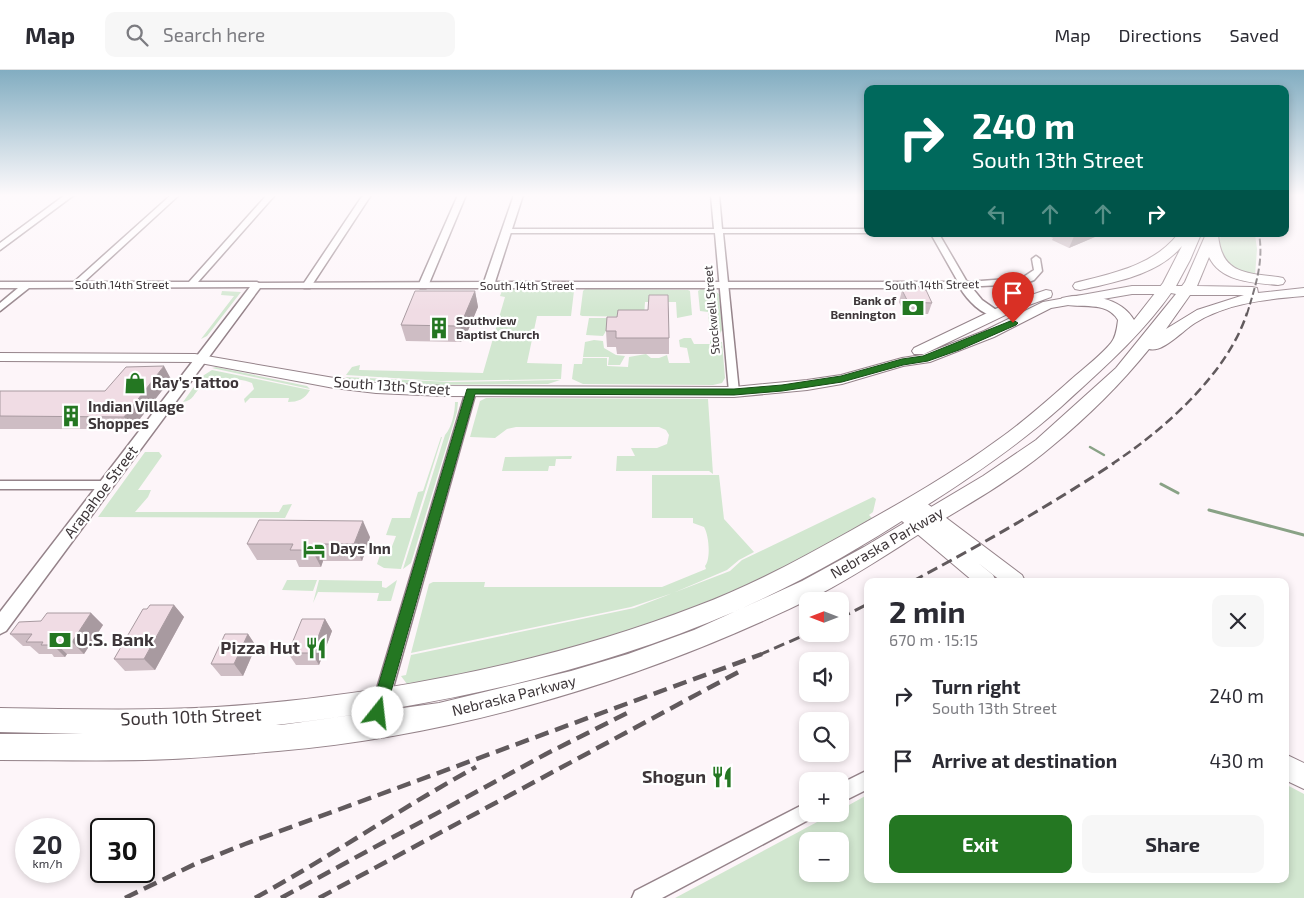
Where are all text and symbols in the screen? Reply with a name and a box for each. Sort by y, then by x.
search box [105,12,455,57]
text: Map [25,20,75,49]
icon: search [123,21,151,49]
text: Search here [163,23,265,46]
text: Map [1054,24,1091,46]
text: Directions [1119,24,1202,46]
text: Saved [1230,24,1279,46]
text: 240 m [972,104,1075,146]
icon: right [889,105,954,170]
text: South 13th Street [972,146,1144,172]
icon: left [983,200,1011,228]
icon: ahead [1036,200,1064,228]
icon: ahead [1089,200,1117,228]
icon: right [1142,200,1170,228]
street label: Stockwell Street [700,265,722,355]
pin [992,272,1034,323]
street label: South 14th Street [885,276,980,292]
street label: South 14th Street [75,277,170,291]
street label: South 14th Street [480,278,575,292]
icon: arrive [999,279,1027,307]
place label: Bank of Bennington [830,293,897,321]
bank icon: Bank of Bennington [900,295,926,321]
place label: Southview Baptist Church [456,313,540,341]
building icon: Southview Baptist Church [426,315,452,341]
shop icon: Ray’s Tattoo [122,370,148,396]
street label: South 13th Street [333,372,451,398]
place label: Ray’s Tattoo [152,373,239,392]
place label: Indian Village Shoppes [88,397,184,432]
building icon: Indian Village Shoppes [58,403,84,429]
street label: Arapahoe Street [60,441,141,541]
street label: Nebraska Parkway [827,502,946,582]
hotel icon: Days Inn [301,536,327,562]
place label: Days Inn [330,539,391,558]
north arrow [799,592,849,642]
map controls [799,592,849,882]
text: 2 min [889,593,966,629]
button: close [1212,595,1264,647]
bank icon: U.S. Bank [47,627,73,653]
place label: U.S. Bank [76,628,154,650]
text: 670 m · 15:15 [889,630,978,649]
restaurant icon: Pizza Hut [303,635,329,661]
place label: Pizza Hut [220,636,301,658]
button: sound [799,652,849,702]
street label: Nebraska Parkway [450,671,578,719]
text: Turn right [932,675,1020,698]
icon: right [889,682,917,710]
text: 240 m [1209,684,1264,707]
position arrow [351,686,403,738]
text: South 13th Street [932,698,1057,717]
street label: South 10th Street [120,703,262,729]
button: search [799,712,849,762]
icon: arrive [889,747,917,775]
text: Arrive at destination [932,749,1117,772]
text: 430 m [1209,749,1264,772]
restaurant icon: Shogun [709,764,735,790]
place label: Shogun [642,765,706,787]
button: + [799,772,849,822]
button: Exit [889,815,1072,873]
button: Share [1082,815,1264,873]
speed limit sign: 30 [90,818,155,883]
text: 20 [32,829,63,859]
button: − [799,832,849,882]
text: km/h [33,856,62,870]

